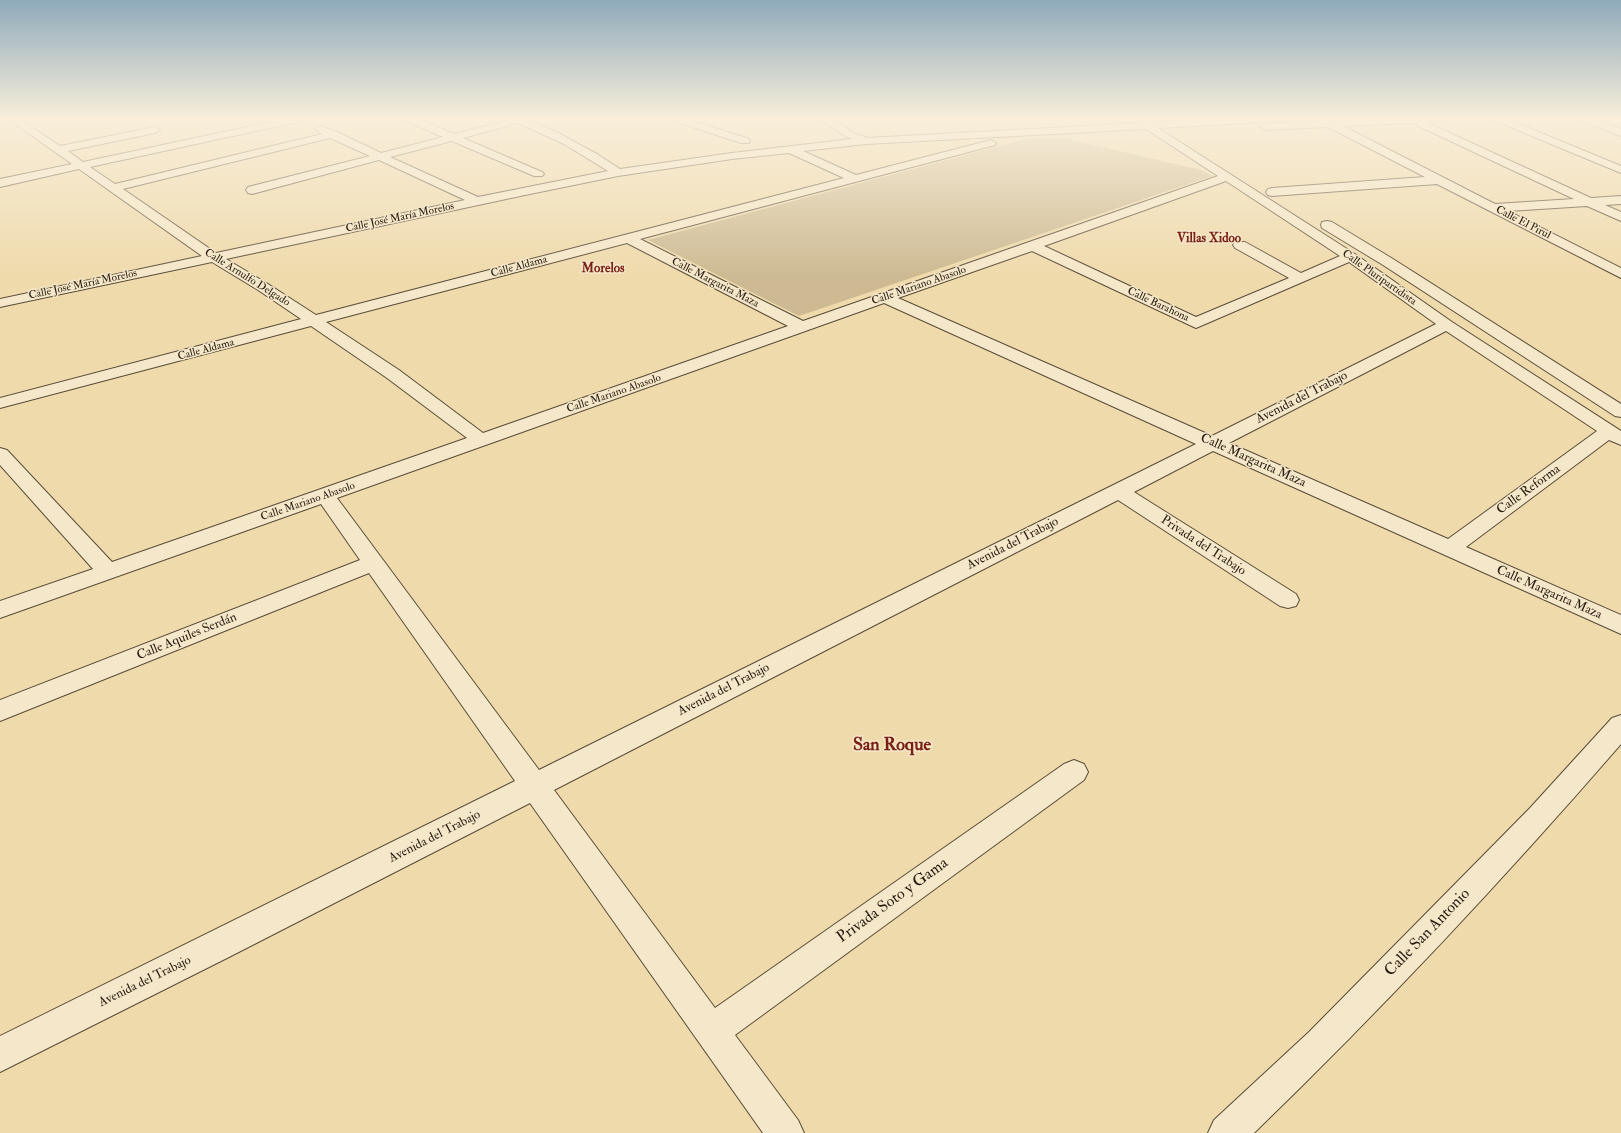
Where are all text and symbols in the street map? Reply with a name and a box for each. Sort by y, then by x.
street label: Calle José María Morelos [345,200,455,236]
street label: Calle El Pirul [1493,203,1553,243]
district label: Villas Xidoo [1177,231,1241,247]
street label: Calle Arnulfo Delgado [202,246,292,310]
street label: Calle Pluripartidista [1339,247,1419,309]
street label: Calle Aldama [489,253,549,281]
street label: Calle Margarita Maza [669,255,761,311]
district label: Morelos [582,261,624,277]
street label: Calle Mariano Abasolo [870,264,968,308]
street label: Calle José María Morelos [28,267,138,303]
street label: Calle Barahona [1125,285,1191,325]
street label: Calle Aldama [176,336,236,364]
street label: Avenida del Trabajo [1254,368,1350,428]
street label: Calle Mariano Abasolo [565,372,663,416]
street label: Calle Margarita Maza [1198,431,1308,491]
street label: Calle Reforma [1494,462,1564,518]
street label: Calle Mariano Abasolo [259,480,357,524]
street label: Privada del Trabajo [1157,513,1249,579]
street label: Avenida del Trabajo [965,514,1061,574]
street label: Calle Margarita Maza [1494,563,1604,623]
street label: Calle Aquiles Serdán [135,610,239,664]
street label: Avenida del Trabajo [676,660,772,720]
district label: San Roque [853,735,931,757]
street label: Avenida del Trabajo [387,807,483,867]
street label: Privada Soto y Gama [834,854,952,948]
street label: Calle San Antonio [1381,885,1475,981]
street label: Avenida del Trabajo [96,953,194,1011]

